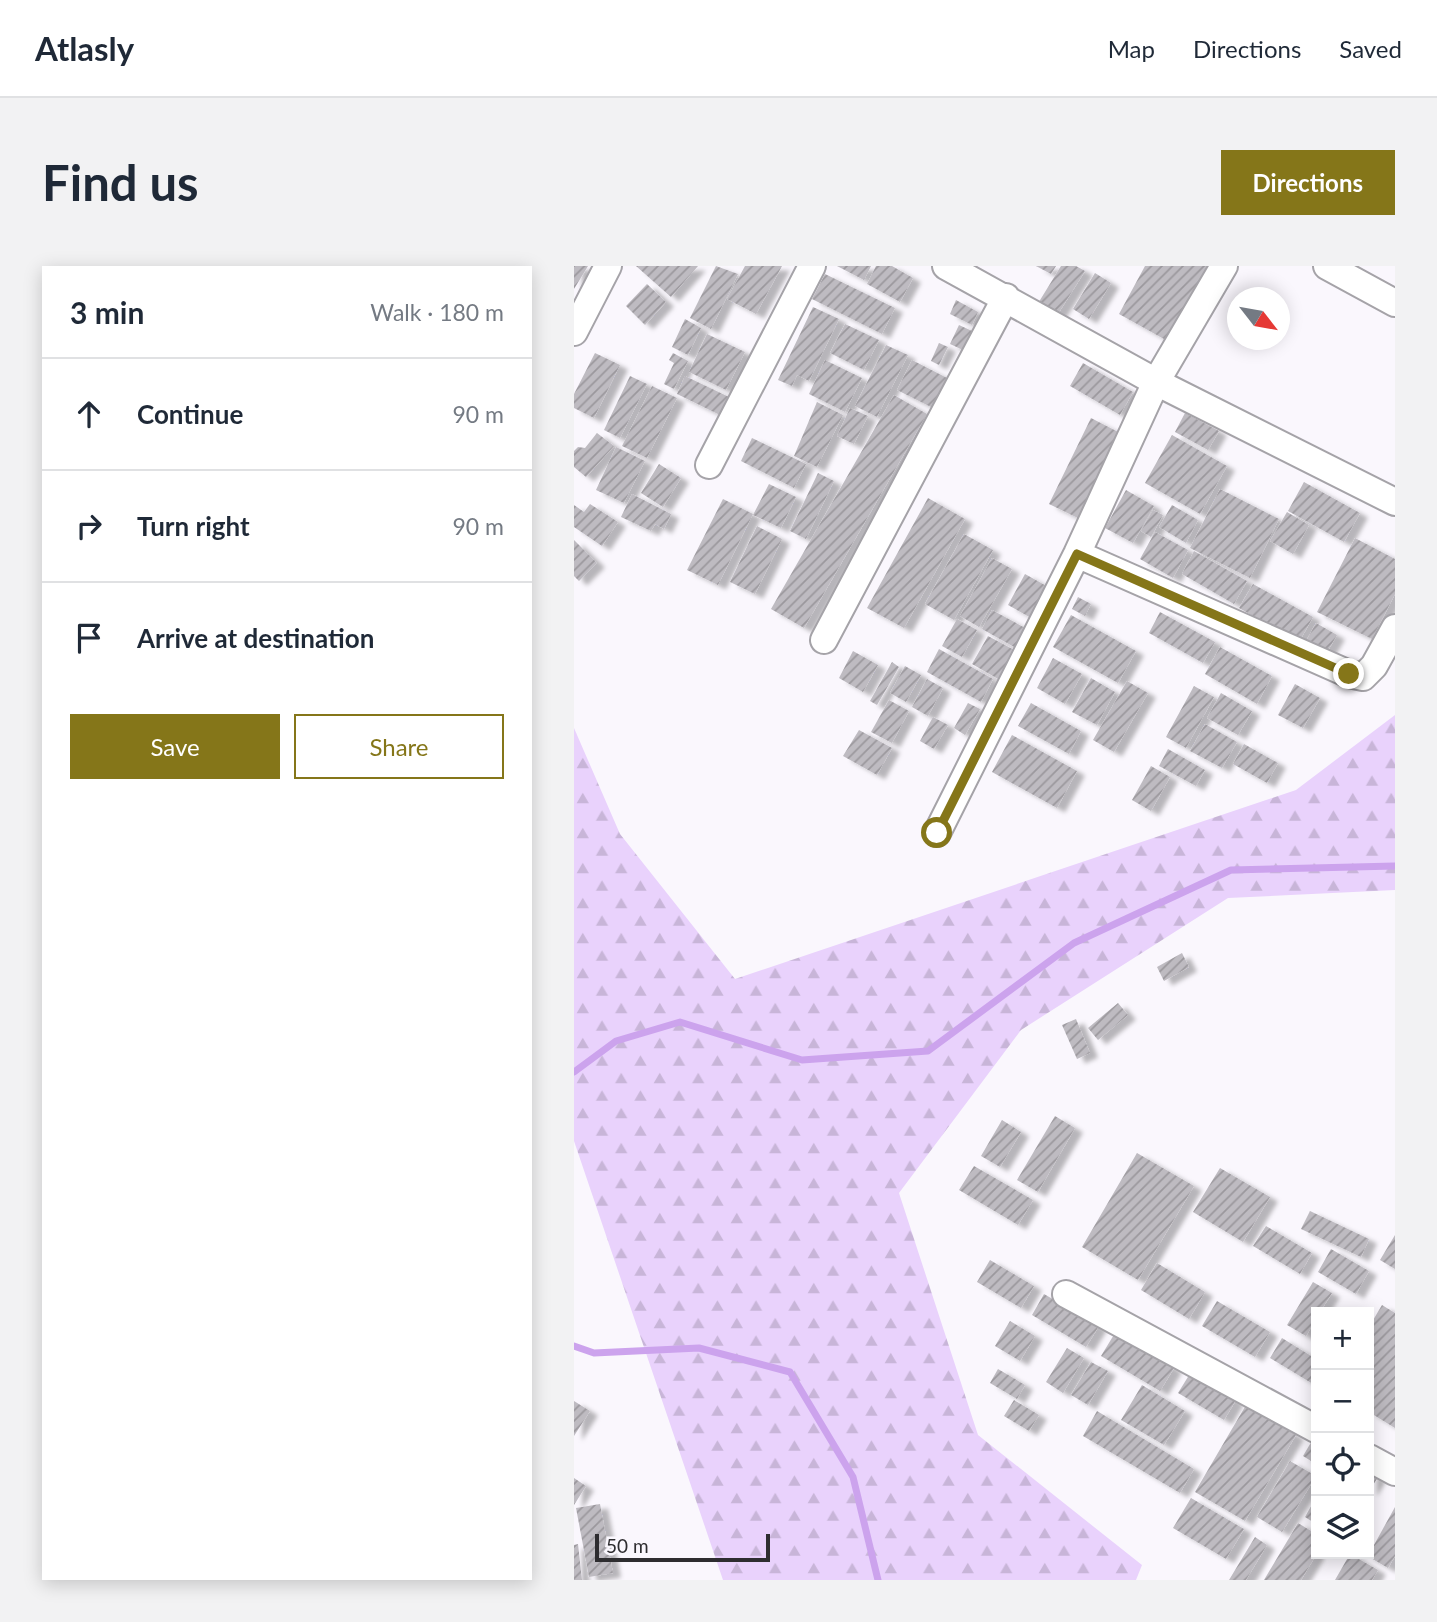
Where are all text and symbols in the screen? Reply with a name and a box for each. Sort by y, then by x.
text: Atlasly [35,28,134,68]
text: Map [1108,34,1155,63]
text: Directions [1193,34,1301,63]
text: Saved [1339,34,1402,63]
button: Directions [1221,150,1395,215]
text: Find us [42,153,199,211]
north arrow [1227,287,1290,350]
text: 3 min [70,294,144,330]
text: Walk · 180 m [370,298,504,326]
icon: ahead [70,395,108,433]
text: Continue [137,398,243,430]
text: 90 m [453,400,504,428]
icon: right [70,507,108,545]
text: Turn right [137,510,250,542]
text: 90 m [453,512,504,540]
icon: arrive [70,619,108,657]
text: Arrive at destination [137,622,374,654]
route end [1333,658,1364,689]
button: Save [70,714,280,779]
button: Share [294,714,504,779]
route start [921,817,952,848]
map controls [1311,1307,1374,1559]
button: + [1311,1307,1374,1370]
button: − [1311,1370,1374,1433]
button: locate [1311,1433,1374,1496]
button: layers [1311,1496,1374,1559]
scale bar [595,1531,770,1563]
text: 50 m [606,1534,649,1557]

